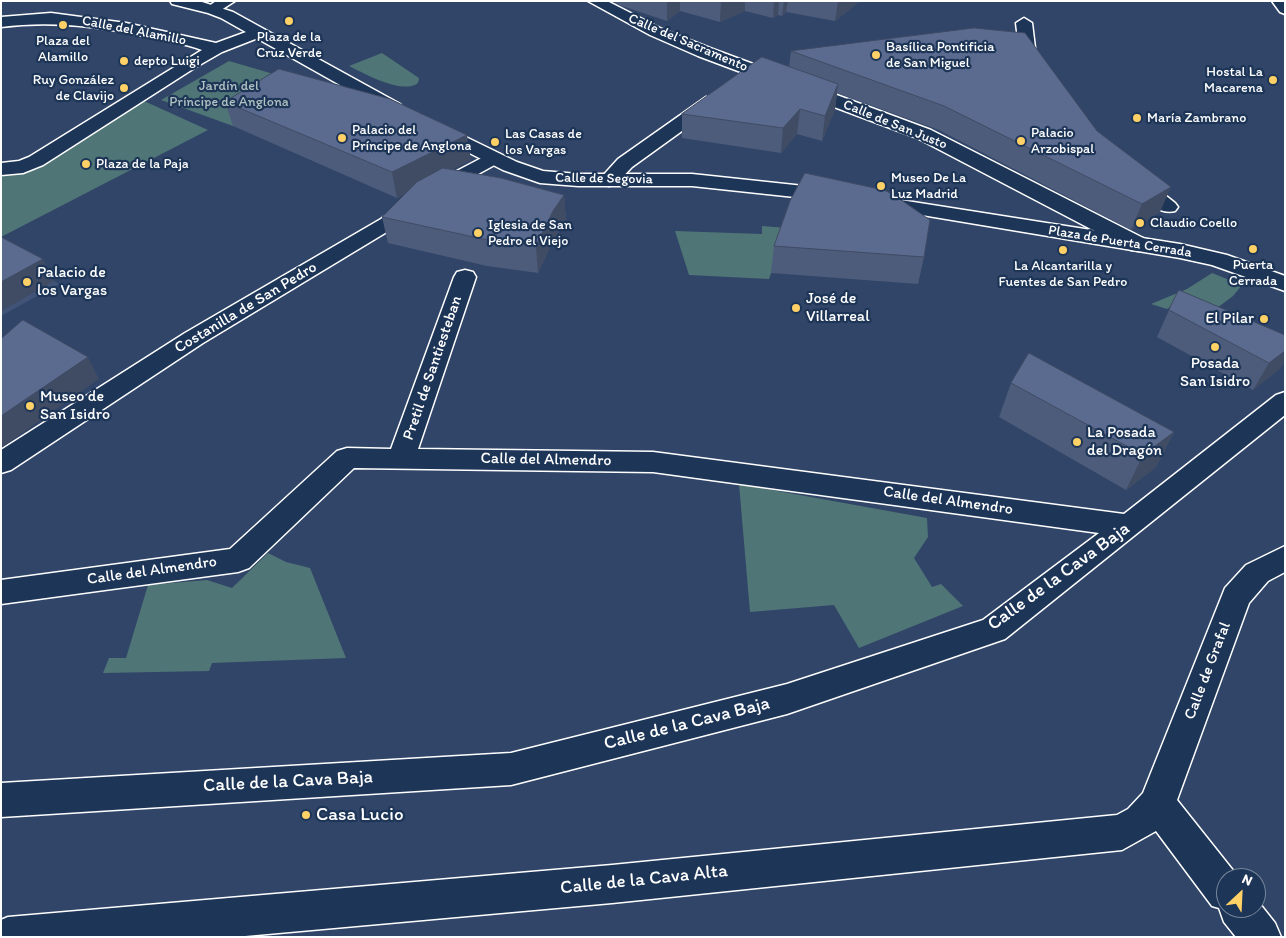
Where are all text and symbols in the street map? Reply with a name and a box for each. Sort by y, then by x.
street label: Calle del Sacramento [626,10,750,76]
street label: Calle del Alamillo [81,13,187,49]
marker: Plaza de la Cruz Verde [283,15,295,27]
marker: Plaza del Alamillo [57,19,69,31]
place label: Plaza de la Cruz Verde [256,29,322,62]
place label: Plaza del Alamillo [36,33,90,65]
place label: Basílica Pontificia de San Miguel [886,39,994,72]
marker: Basílica Pontificia de San Miguel [870,49,882,61]
place label: depto Luigi [134,53,200,69]
marker: depto Luigi [118,55,130,67]
place label: Hostal La Macarena [1204,64,1263,96]
place label: Ruy González de Clavijo [33,72,114,104]
marker: Hostal La Macarena [1267,74,1279,86]
park label: Jardín del Príncipe de Anglona [169,78,289,110]
marker: Ruy González de Clavijo [118,82,130,94]
street label: Calle de San Justo [840,96,950,154]
place label: María Zambrano [1147,110,1246,126]
marker: María Zambrano [1131,112,1143,124]
place label: Palacio del Príncipe de Anglona [352,122,471,154]
place label: Palacio Arzobispal [1031,125,1094,158]
place label: Las Casas de los Vargas [505,126,582,158]
marker: Palacio del Príncipe de Anglona [336,132,348,144]
marker: Palacio Arzobispal [1015,135,1027,147]
marker: Las Casas de los Vargas [489,136,501,148]
place label: Plaza de la Paja [96,156,189,172]
marker: Plaza de la Paja [80,158,92,170]
street label: Calle de Segovia [555,170,653,188]
place label: Museo De La Luz Madrid [891,170,966,202]
marker: Museo De La Luz Madrid [875,180,887,192]
place label: Claudio Coello [1150,215,1237,231]
place label: Iglesia de San Pedro el Viejo [488,217,572,250]
marker: Claudio Coello [1134,217,1146,229]
street label: Plaza de Puerta Cerrada [1047,222,1193,262]
marker: Iglesia de San Pedro el Viejo [472,227,484,239]
marker: Puerta Cerrada [1247,243,1259,255]
marker: La Alcantarilla y Fuentes de San Pedro [1057,244,1069,256]
place label: Puerta Cerrada [1229,257,1277,290]
street label: Costanilla de San Pedro [171,258,321,358]
place label: La Alcantarilla y Fuentes de San Pedro [999,258,1127,290]
place label: Palacio de los Vargas [37,263,107,301]
marker: Palacio de los Vargas [21,276,33,288]
place label: José de Villarreal [806,289,870,327]
street label: Pretil de Santiesteban [399,293,467,443]
marker: José de Villarreal [790,302,802,314]
place label: El Pilar [1205,309,1254,329]
marker: El Pilar [1258,313,1270,325]
marker: Posada San Isidro [1209,341,1221,353]
place label: Posada San Isidro [1180,354,1250,392]
place label: Museo de San Isidro [40,387,110,425]
marker: Museo de San Isidro [24,400,36,412]
place label: La Posada del Dragón [1087,423,1162,461]
marker: La Posada del Dragón [1071,436,1083,448]
street label: Calle del Almendro [480,449,612,471]
street label: Calle del Almendro [882,482,1014,520]
street label: Calle de la Cava Baja [983,518,1135,636]
street label: Calle del Almendro [86,552,218,590]
street label: Calle de Grafal [1181,619,1235,723]
street label: Calle de la Cava Baja [602,692,772,756]
street label: Calle de la Cava Baja [202,766,374,798]
place label: Casa Lucio [316,804,404,826]
marker: Casa Lucio [300,809,312,821]
street label: Calle de la Cava Alta [559,860,729,900]
north arrow [1216,868,1266,918]
text: N [1239,870,1255,890]

